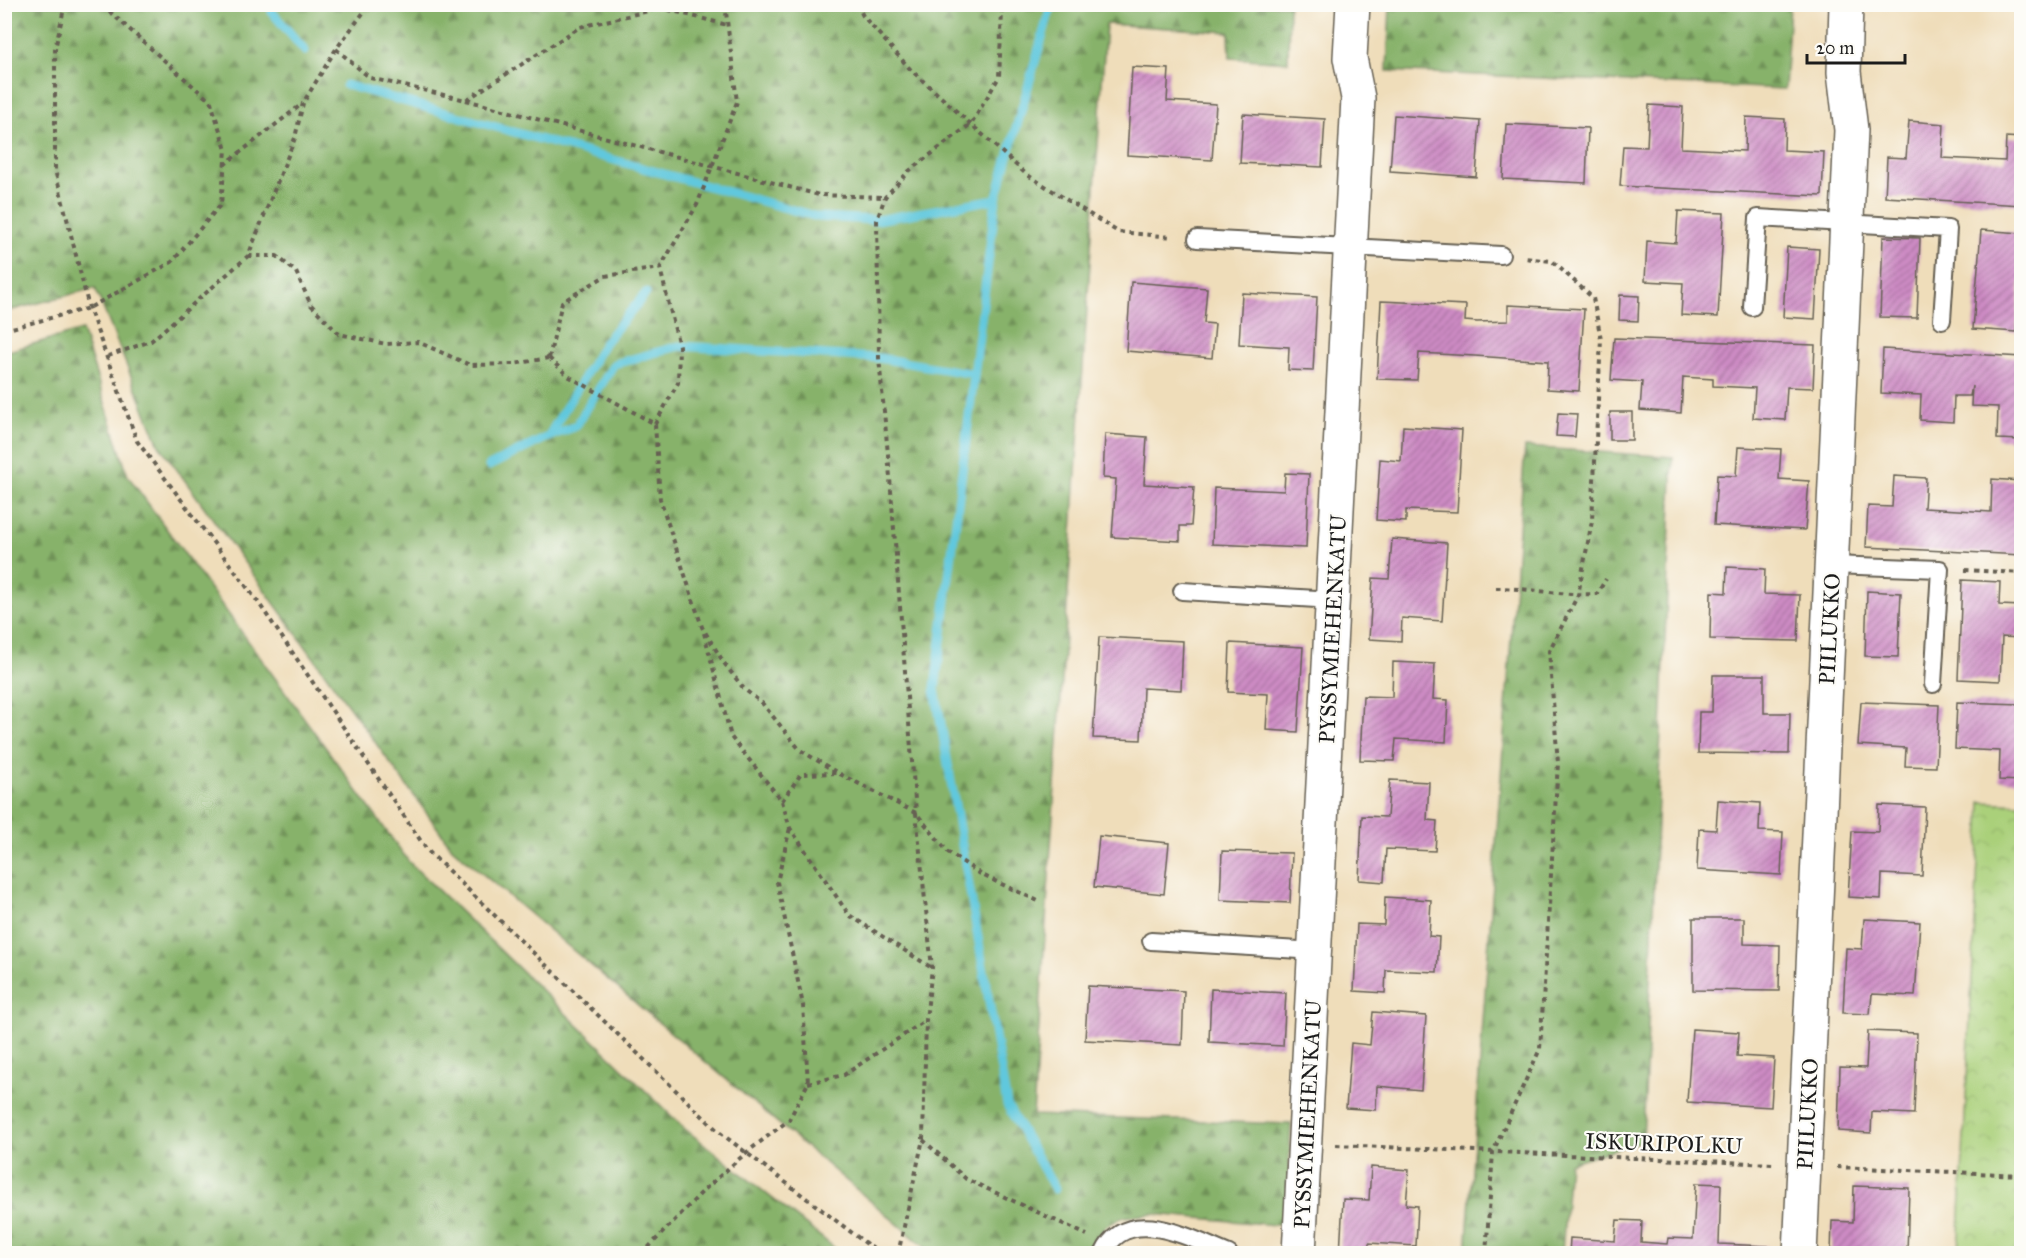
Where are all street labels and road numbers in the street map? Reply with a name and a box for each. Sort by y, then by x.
street label: PYSSYMIEHENKATU [1313,513,1352,744]
street label: PIILUKKO [1813,572,1846,686]
street label: PYSSYMIEHENKATU [1288,998,1327,1229]
street label: PIILUKKO [1791,1057,1824,1171]
street label: ISKURIPOLKU [1585,1127,1744,1160]

